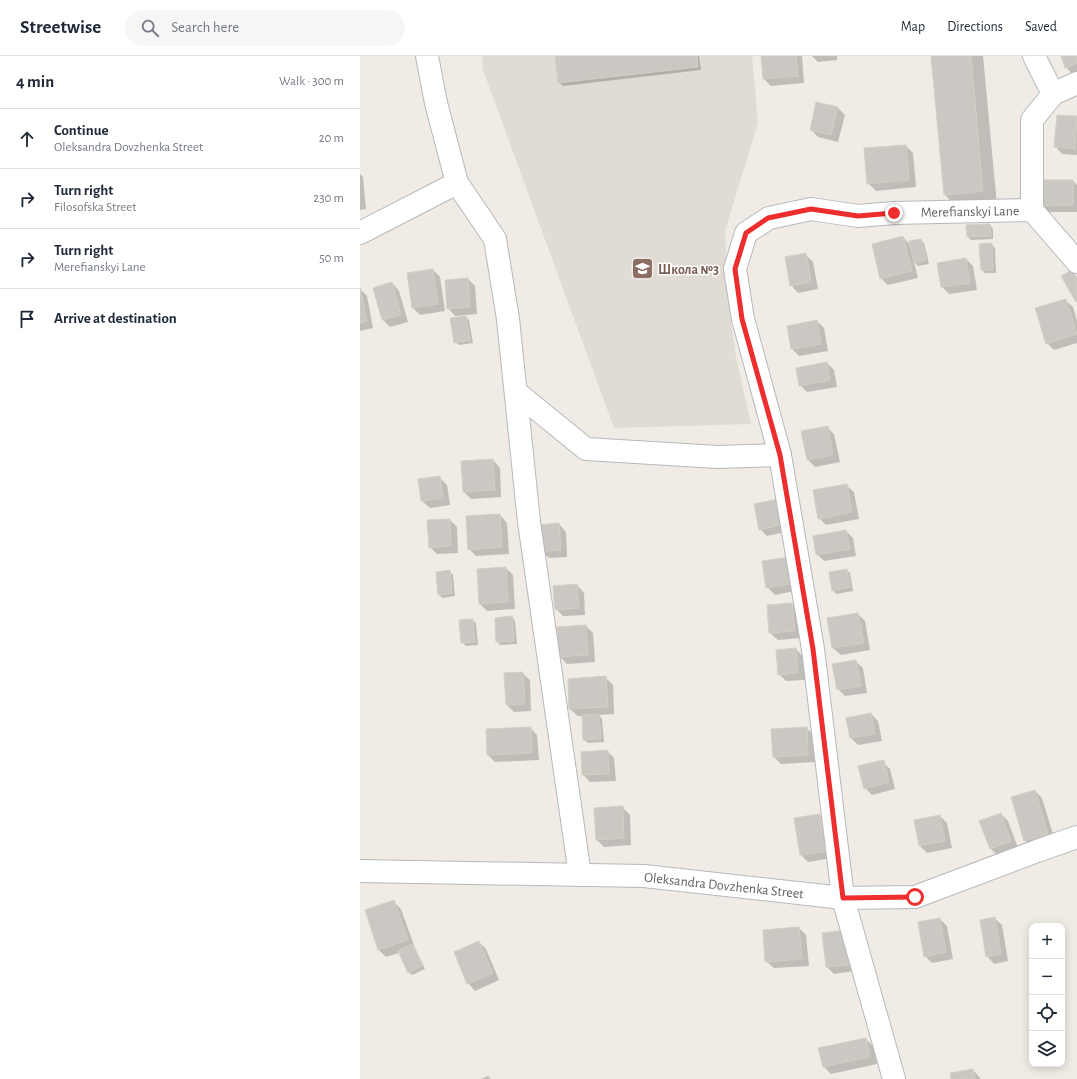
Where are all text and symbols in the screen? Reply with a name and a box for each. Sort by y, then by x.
search box [125,10,405,46]
icon: search [139,17,161,39]
text: Streetwise [20,18,101,37]
text: Search here [171,20,239,35]
text: Map [901,20,925,34]
text: Directions [947,20,1003,34]
text: Saved [1025,20,1057,34]
text: 4 min [16,73,54,90]
text: Walk · 300 m [279,75,344,88]
text: Continue [54,123,109,138]
icon: ahead [16,128,38,150]
text: 20 m [319,132,344,145]
text: Oleksandra Dovzhenka Street [54,141,203,154]
text: Turn right [54,183,113,198]
icon: right [16,188,38,210]
text: 230 m [313,192,344,205]
text: Filosofska Street [54,201,137,214]
route end [885,204,903,222]
street label: Merefianskyi Lane [921,204,1019,220]
text: Turn right [54,243,113,258]
icon: right [16,248,38,270]
text: 50 m [319,252,344,265]
school or university icon: Школа №3 [629,256,655,282]
text: Merefianskyi Lane [54,261,146,274]
place label: Школа №3 [658,263,719,277]
icon: arrive [16,308,38,330]
text: Arrive at destination [54,311,177,326]
street label: Oleksandra Dovzhenka Street [643,871,805,901]
route start [906,888,924,906]
map controls [1029,923,1065,1067]
button: + [1029,923,1065,959]
button: − [1029,959,1065,995]
button: locate [1029,995,1065,1031]
button: layers [1029,1031,1065,1067]

